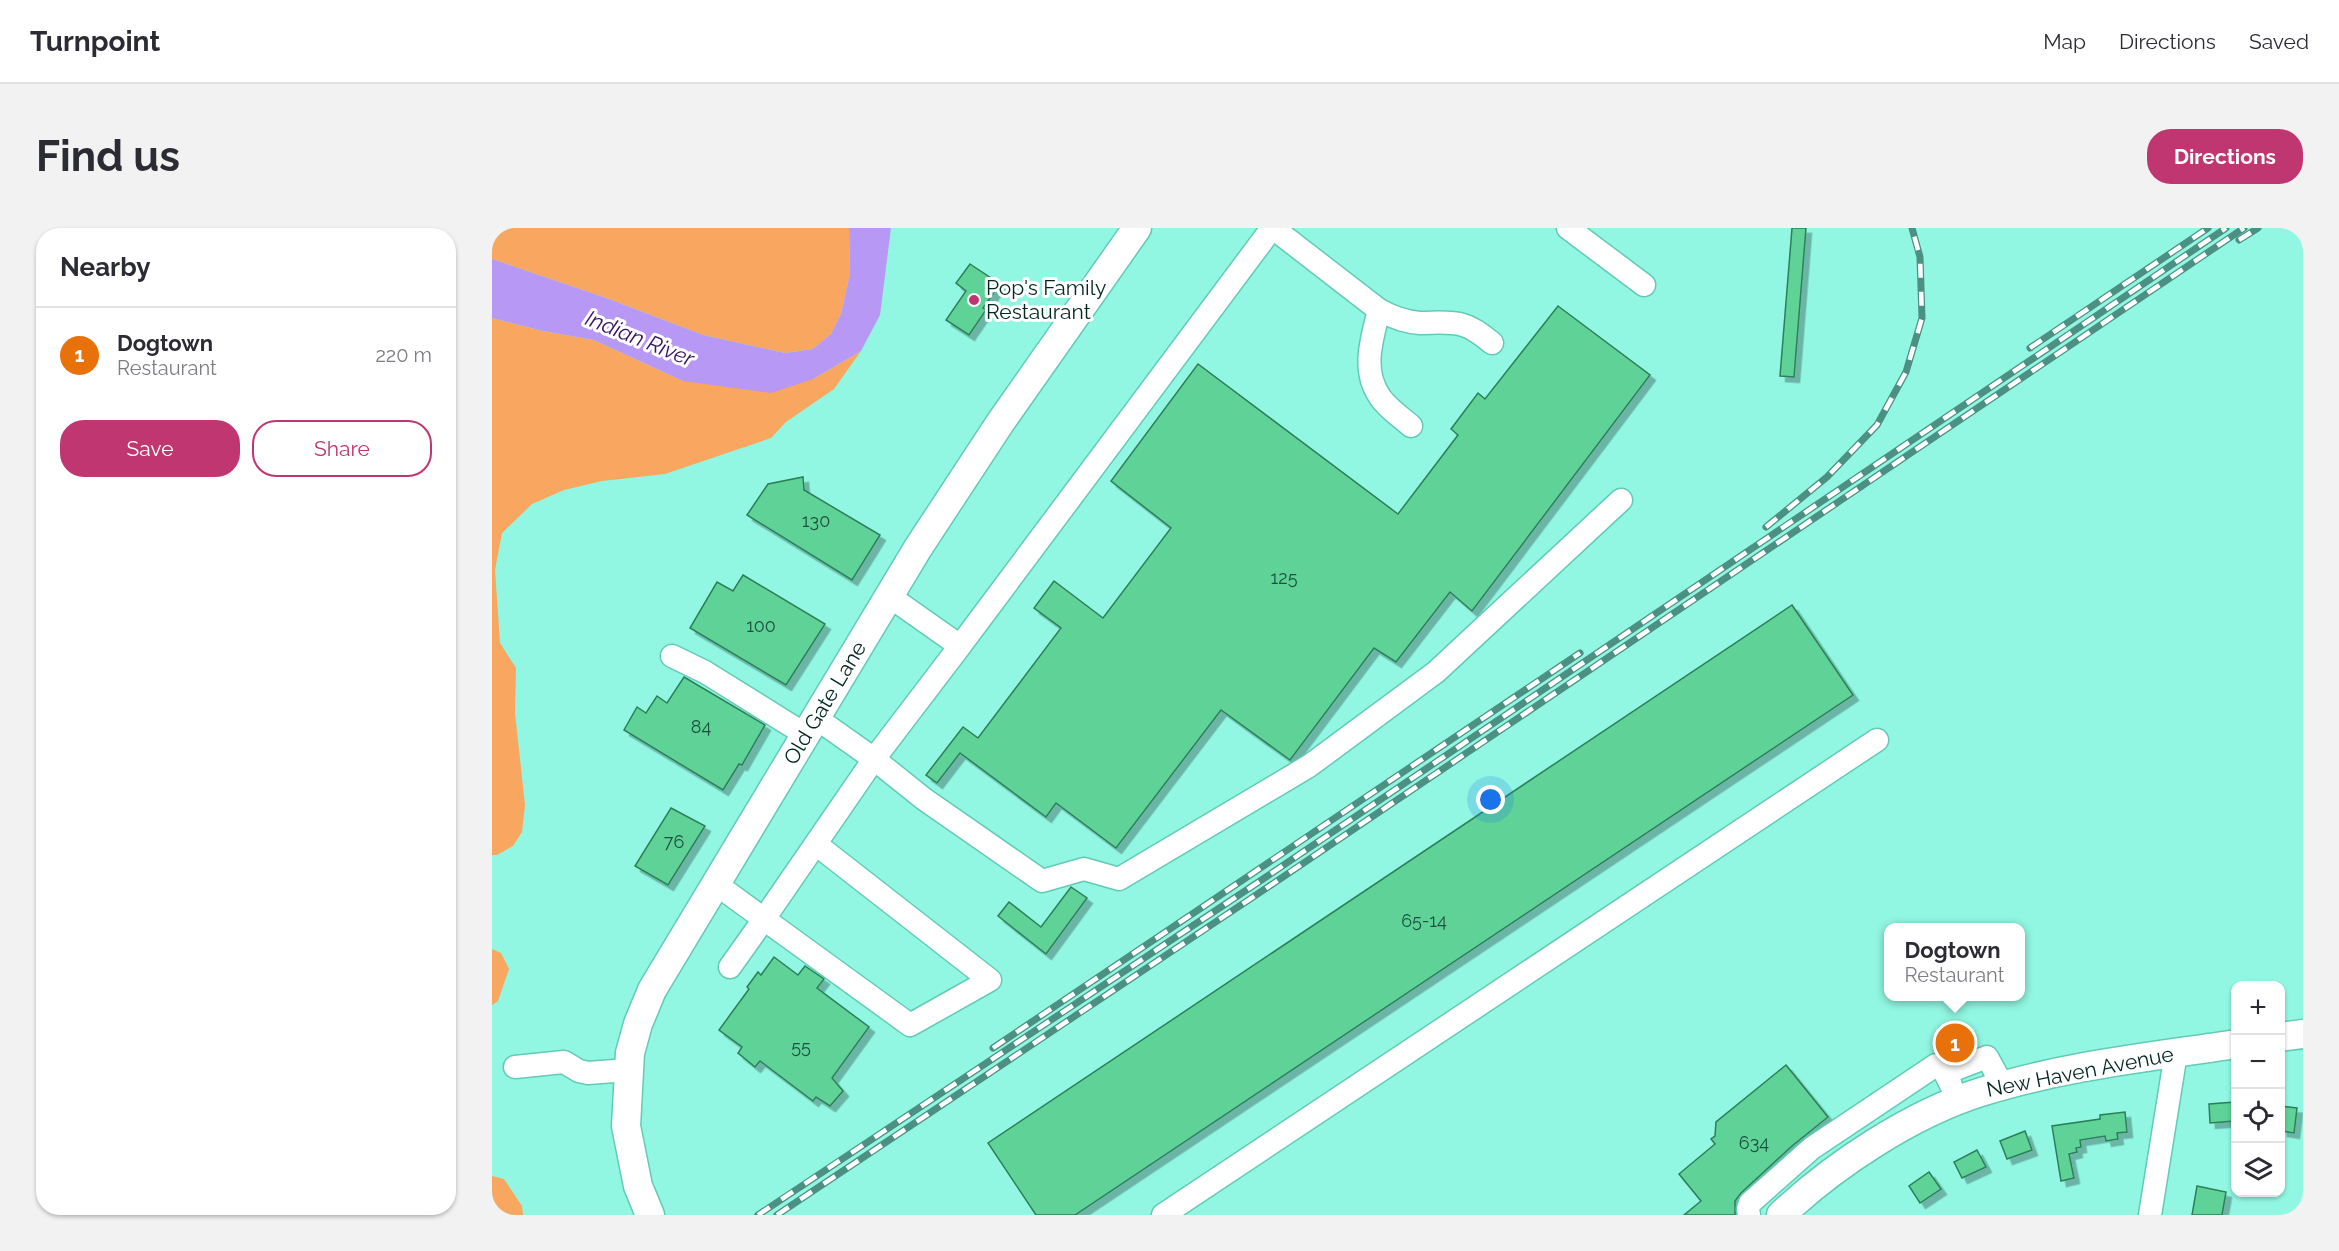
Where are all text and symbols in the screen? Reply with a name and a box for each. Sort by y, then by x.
text: Turnpoint [30,25,160,58]
text: Map [2043,29,2086,54]
text: Directions [2119,29,2216,54]
text: Saved [2249,29,2309,54]
button: Directions [2147,129,2303,184]
text: Find us [36,132,180,181]
text: Nearby [60,252,150,282]
place label: Pop's Family Restaurant [986,275,1106,324]
marker: Pop's Family Restaurant [967,293,981,307]
water label: Indian River [582,304,699,372]
text: Dogtown [117,330,213,356]
text: 1 [75,343,84,367]
text: 220 m [375,343,432,367]
text: Restaurant [117,356,217,380]
button: Save [60,420,240,477]
button: Share [252,420,432,477]
house number: 130 [802,510,830,531]
house number: 125 [1271,567,1298,588]
house number: 100 [746,615,776,636]
street label: Old Gate Lane [778,637,871,769]
house number: 84 [691,716,711,737]
your location [1476,785,1505,814]
house number: 76 [664,831,684,852]
house number: 65-14 [1401,910,1447,931]
popup [1884,923,2025,1001]
text: Dogtown [1905,937,2001,963]
text: Restaurant [1905,963,2004,987]
map controls [2231,981,2285,1197]
button: + [2231,981,2285,1035]
pin: 1 [1936,1020,1974,1066]
button: − [2231,1035,2285,1089]
house number: 55 [791,1036,811,1057]
street label: New Haven Avenue [1984,1041,2176,1102]
button: locate [2231,1089,2285,1143]
house number: 634 [1739,1132,1769,1153]
button: layers [2231,1143,2285,1197]

